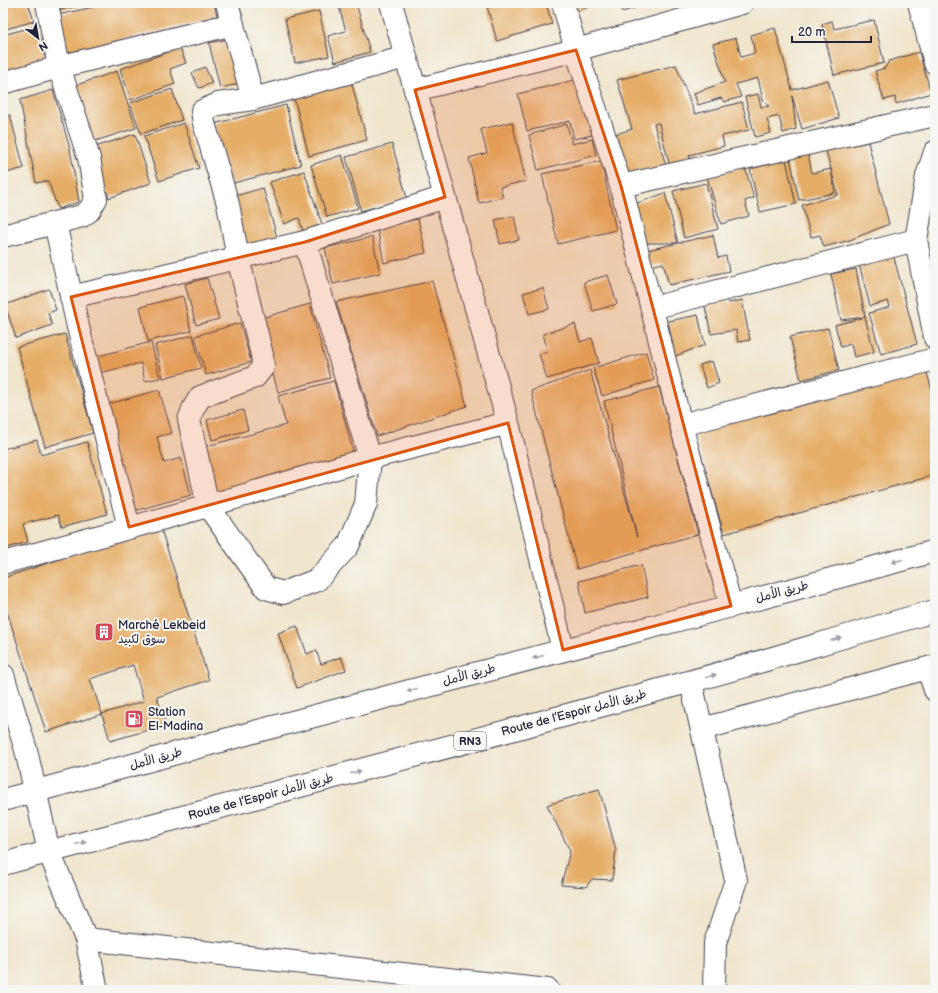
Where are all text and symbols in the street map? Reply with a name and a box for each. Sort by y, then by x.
north arrow [18,18,58,58]
scale bar [792,18,871,44]
text: 20 m [798,25,825,40]
text: N [36,38,50,54]
one-way arrow [891,558,903,564]
street label: طريق الأمل [754,577,810,606]
one-way arrow [698,610,710,616]
place label: Marché Lekbeid سوق لكبيد [118,618,206,647]
building icon: Marché Lekbeid سوق لكبيد [93,621,115,643]
one-way arrow [830,636,842,642]
one-way arrow [532,654,544,660]
street label: طريق الأمل [441,660,497,689]
one-way arrow [706,673,718,679]
street label: Route de l’Espoir طريق الأمل [499,685,648,740]
one-way arrow [406,687,418,693]
place label: Station El-Madina [148,705,204,734]
fuel station icon: Station El-Madina [123,708,145,730]
road number: RN3 [454,732,486,750]
street label: طريق الأمل [128,743,184,774]
one-way arrow [350,768,362,774]
street label: Route de l’Espoir طريق الأمل [186,769,335,824]
one-way arrow [75,840,88,846]

